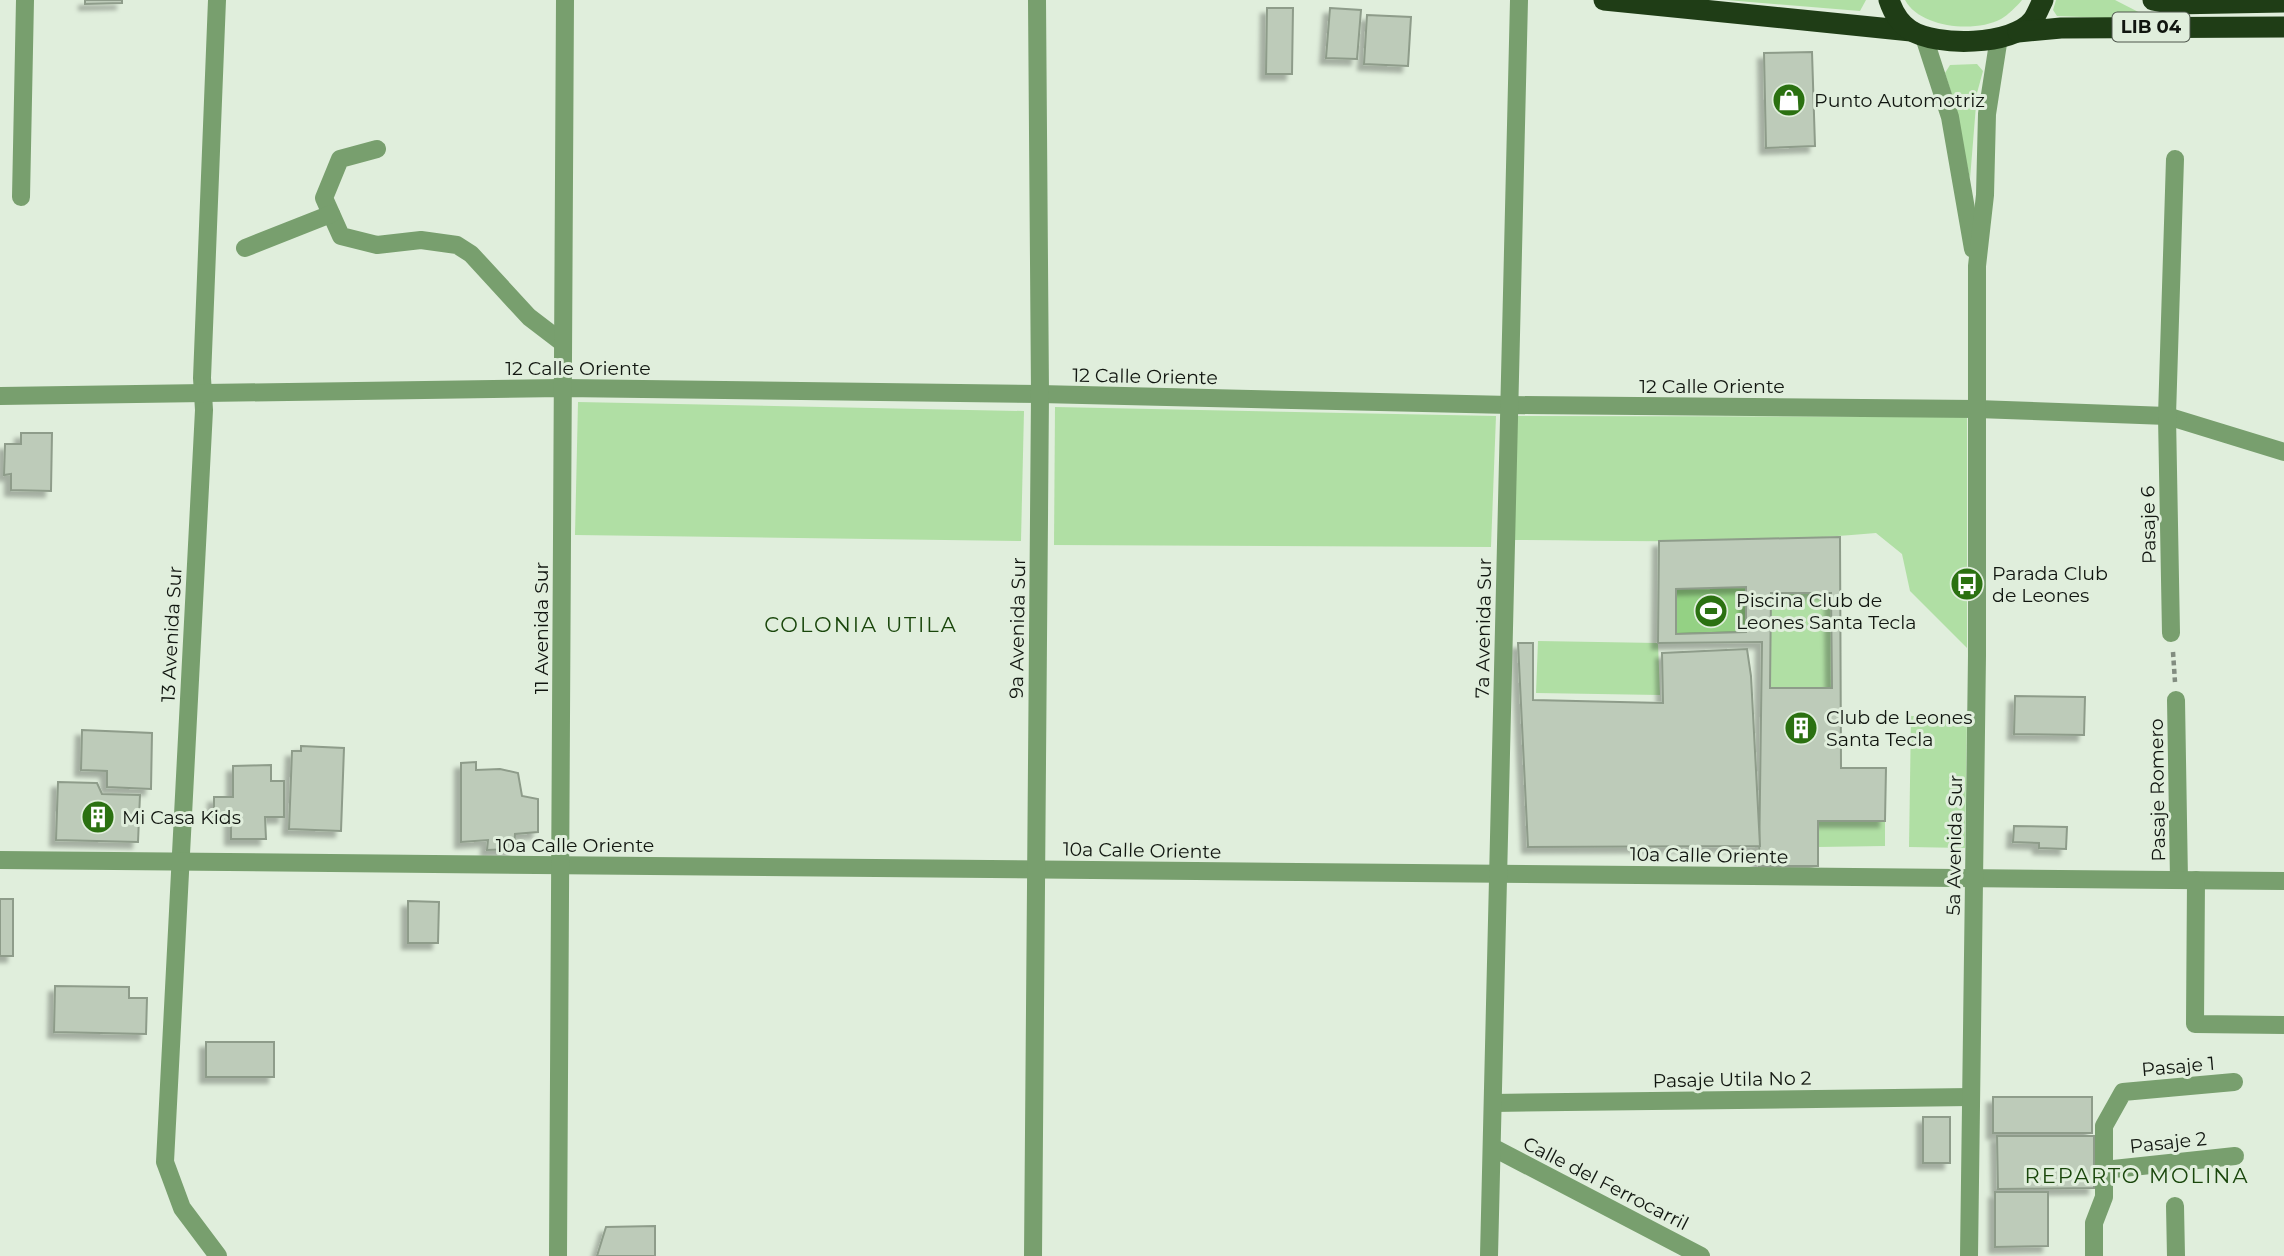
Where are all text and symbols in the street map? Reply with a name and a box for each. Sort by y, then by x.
road number: LIB 04 [2112,12,2190,42]
shop icon: Punto Automotriz [1770,81,1808,119]
place label: Punto Automotriz [1814,89,1985,112]
street label: 12 Calle Oriente [505,357,651,380]
street label: 12 Calle Oriente [1072,364,1218,389]
street label: 12 Calle Oriente [1639,375,1785,398]
street label: Pasaje 6 [2136,486,2161,564]
street label: 9a Avenida Sur [1005,557,1030,699]
street label: 7a Avenida Sur [1471,558,1496,698]
street label: 11 Avenida Sur [530,562,553,694]
place label: Parada Club de Leones [1992,562,2108,607]
street label: 13 Avenida Sur [156,565,187,703]
bus stop icon: Parada Club de Leones [1948,565,1986,603]
place label: Piscina Club de Leones Santa Tecla [1736,589,1916,634]
sports icon: Piscina Club de Leones Santa Tecla [1692,592,1730,630]
district label: COLONIA UTILA [764,612,958,637]
place label: Club de Leones Santa Tecla [1826,706,1973,751]
building icon: Club de Leones Santa Tecla [1782,709,1820,747]
street label: Pasaje Romero [2145,718,2170,862]
street label: 5a Avenida Sur [1942,774,1967,916]
building icon: Mi Casa Kids [79,798,117,836]
place label: Mi Casa Kids [122,806,241,829]
street label: 10a Calle Oriente [496,834,654,857]
street label: 10a Calle Oriente [1063,838,1221,863]
street label: 10a Calle Oriente [1630,843,1788,868]
street label: Pasaje 1 [2140,1052,2216,1081]
street label: Pasaje Utila No 2 [1652,1067,1812,1092]
street label: Pasaje 2 [2128,1127,2208,1158]
street label: Calle del Ferrocarril [1519,1132,1692,1235]
district label: REPARTO MOLINA [2025,1163,2249,1188]

